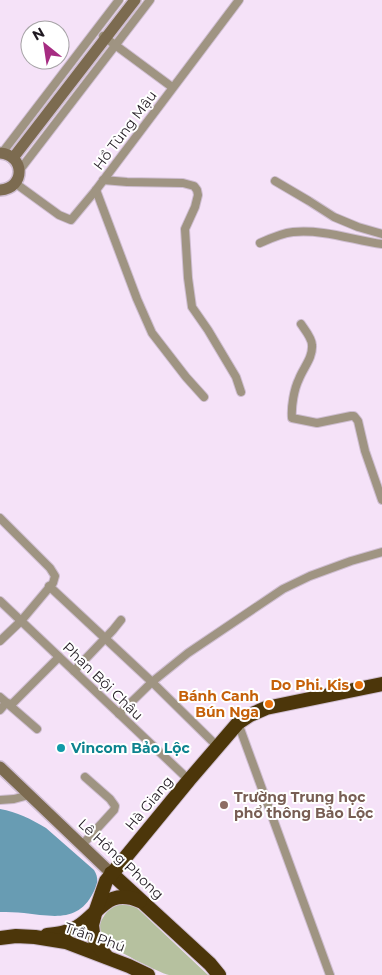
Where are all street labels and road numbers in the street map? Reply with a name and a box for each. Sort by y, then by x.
street label: Hồ Tùng Mậu [89,87,161,173]
street label: Phan Bội Châu [59,638,147,724]
street label: Hà Giang [121,772,177,834]
street label: Lê Hồng Phong [74,815,168,903]
street label: Trần Phú [62,918,128,956]

